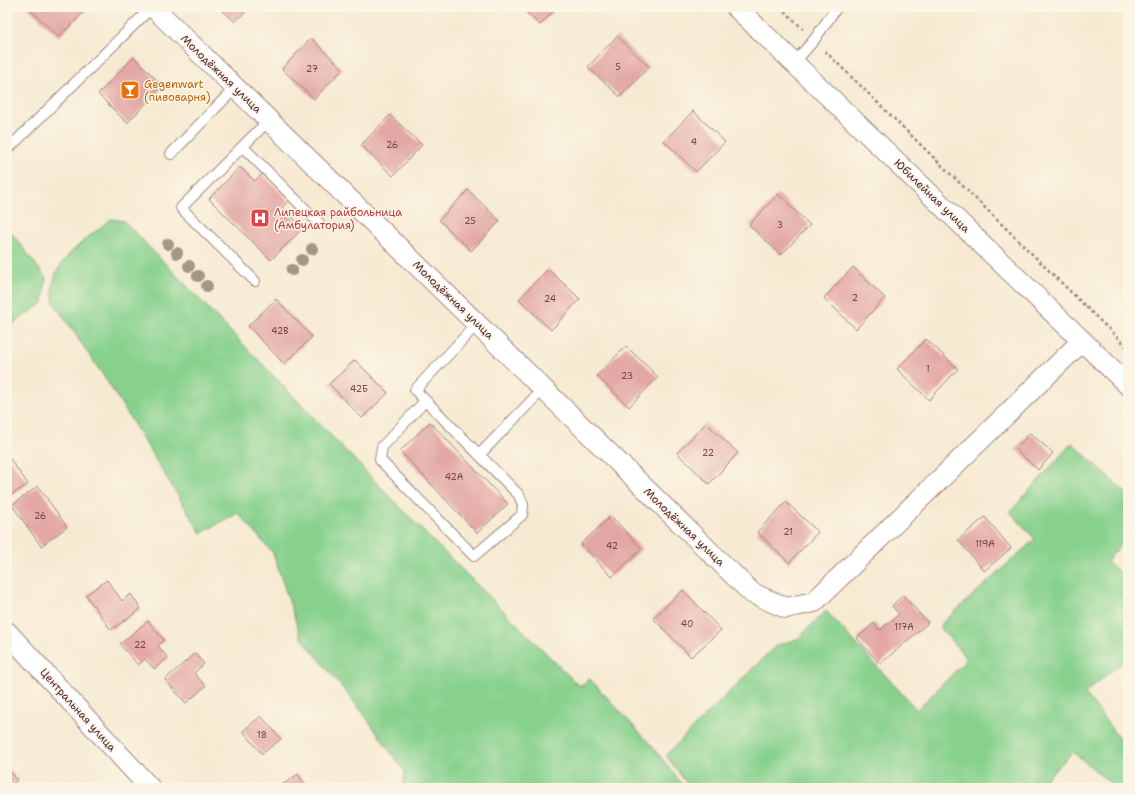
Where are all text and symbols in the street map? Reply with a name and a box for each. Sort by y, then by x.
street label: Молодёжная улица [177,31,265,117]
house number: 5 [615,61,621,73]
house number: 27 [306,63,318,75]
place label: Gegenwart (пивоварня) [144,77,211,105]
bar icon: Gegenwart (пивоварня) [119,79,141,101]
house number: 4 [691,136,697,148]
house number: 26 [386,139,398,151]
street label: Юбилейная улица [891,156,973,236]
place label: Липецкая райбольница (Амбулатория) [274,205,402,233]
hospital icon: Липецкая райбольница (Амбулатория) [249,207,271,229]
house number: 25 [464,215,476,227]
house number: 3 [777,219,783,231]
street label: Молодёжная улица [409,257,497,343]
house number: 2 [852,292,858,304]
house number: 24 [544,293,556,305]
house number: 42В [271,325,289,337]
house number: 1 [926,363,930,375]
house number: 23 [621,370,633,382]
house number: 42Б [350,383,368,395]
house number: 22 [702,447,714,459]
house number: 42А [445,471,464,483]
street label: Молодёжная улица [640,484,728,570]
house number: 26 [34,510,46,522]
house number: 21 [783,526,793,538]
house number: 119А [975,538,995,550]
house number: 42 [606,540,618,552]
house number: 40 [681,618,693,630]
house number: 117А [894,621,914,633]
house number: 22 [134,639,146,651]
street label: Центральная улица [37,665,119,755]
house number: 18 [257,729,267,741]

